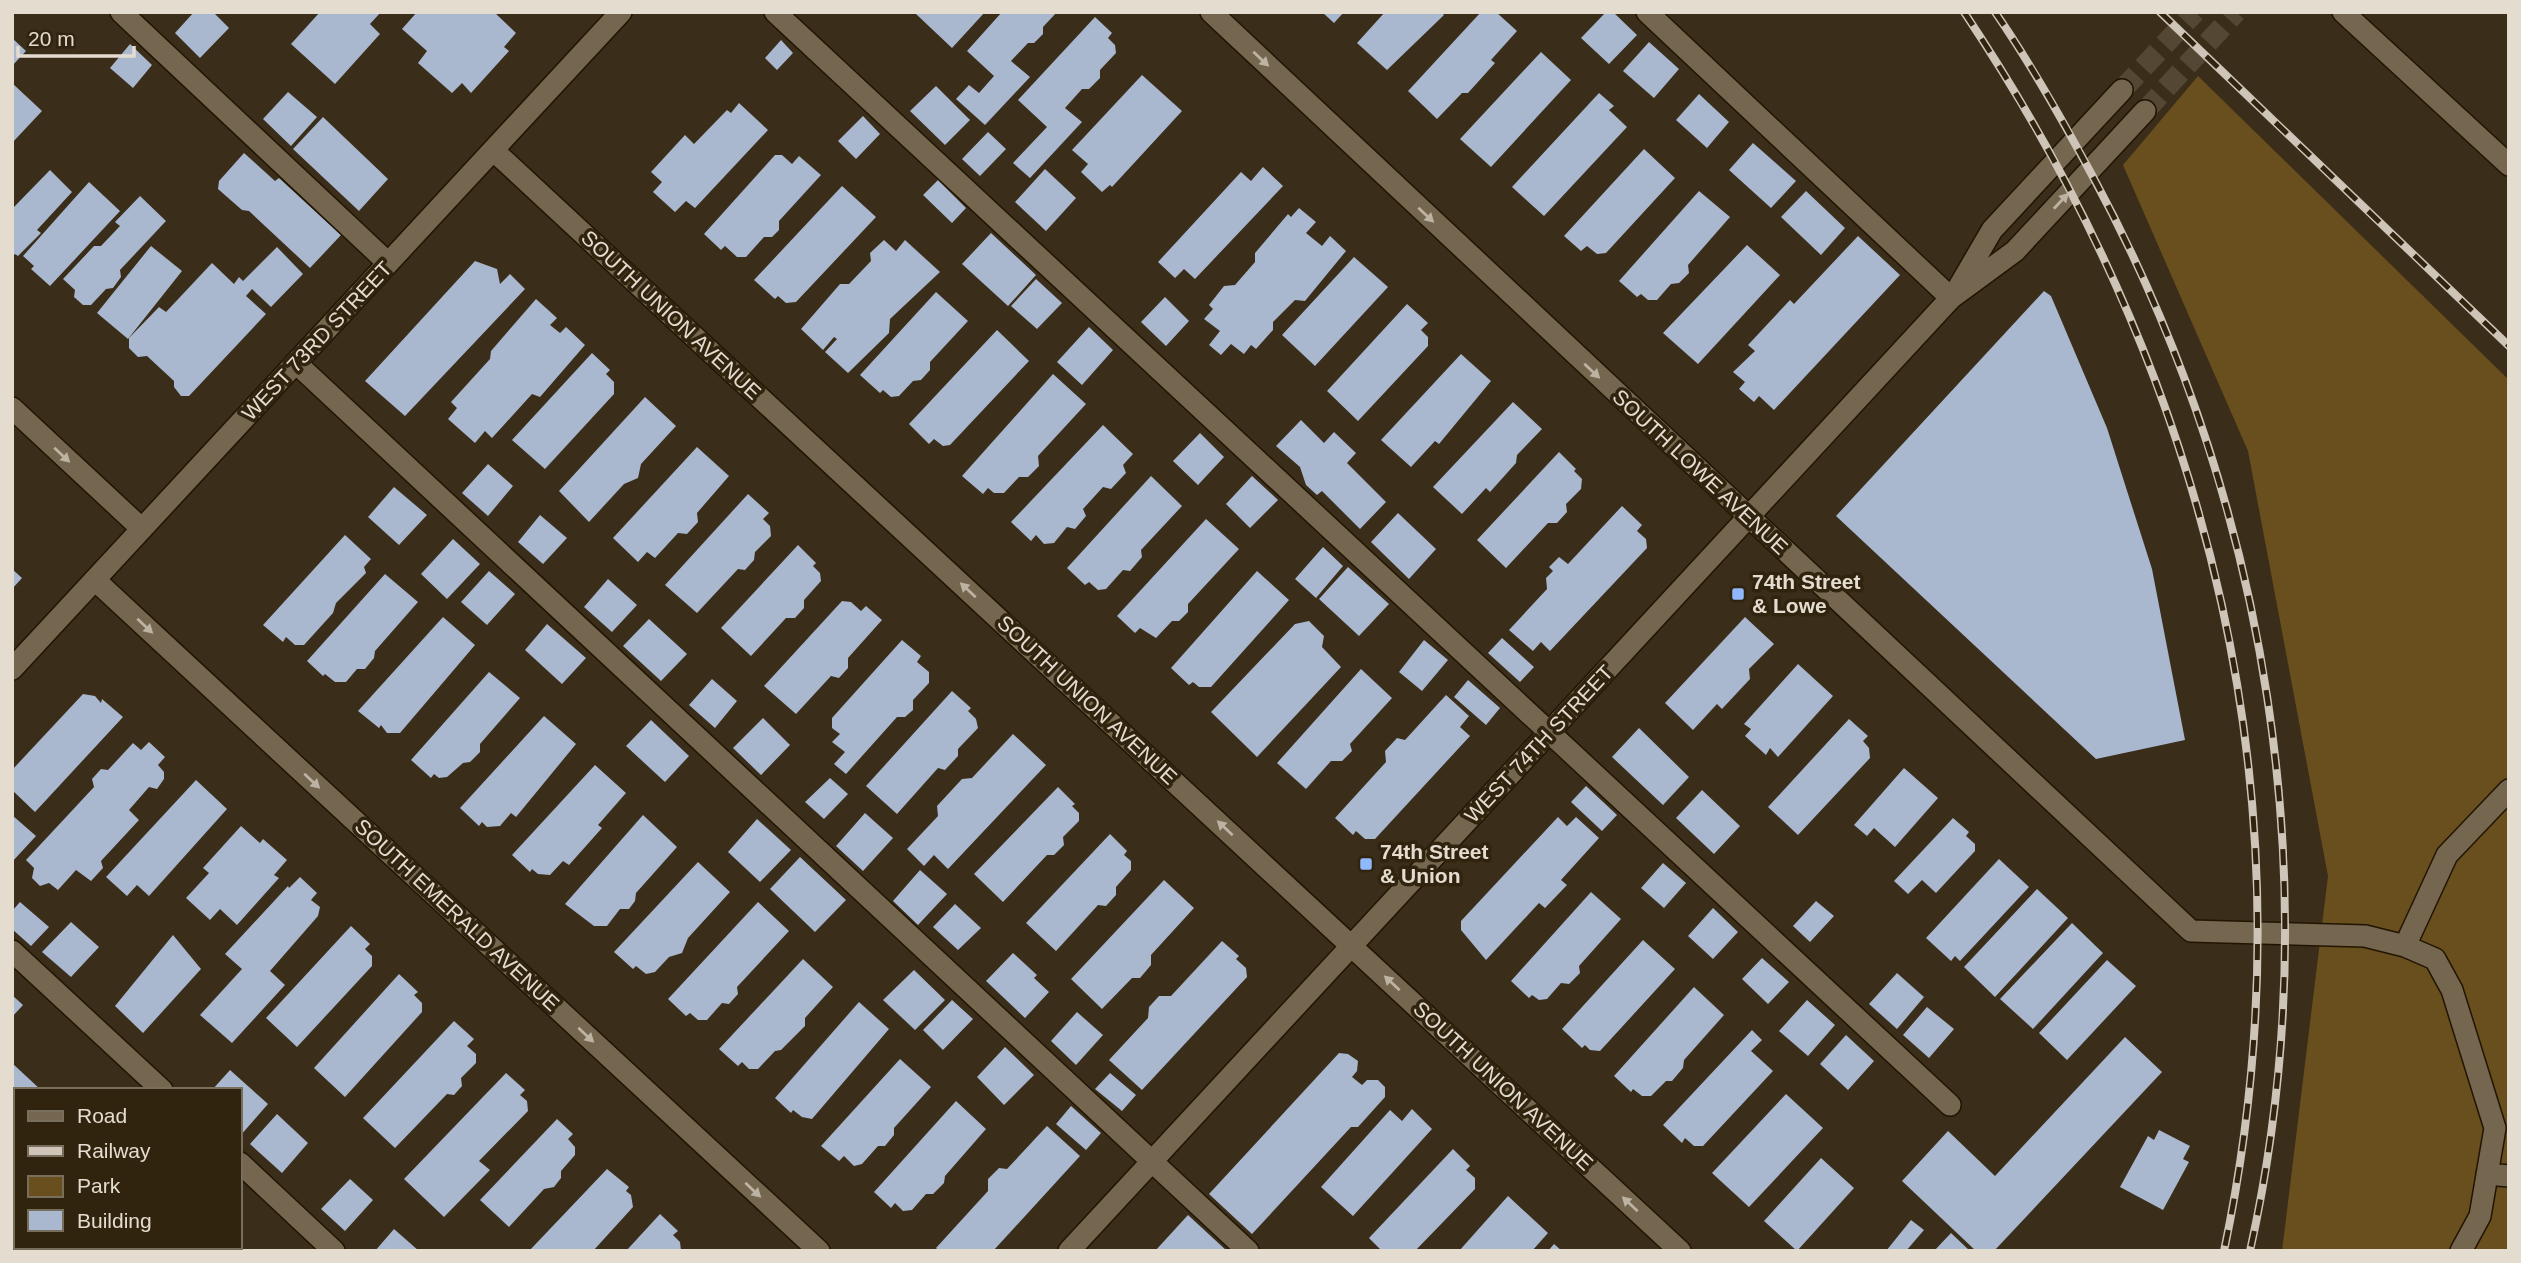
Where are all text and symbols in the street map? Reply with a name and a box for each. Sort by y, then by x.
scale bar [18,14,133,58]
text: 20 m [28,27,75,50]
one-way arrow [1252,51,1269,67]
one-way arrow [2053,193,2069,210]
one-way arrow [1417,206,1434,222]
street label: SOUTH UNION AVENUE [577,226,766,404]
street label: WEST 73RD STREET [237,256,396,425]
one-way arrow [1583,362,1600,378]
street label: SOUTH LOWE AVENUE [1608,385,1793,559]
one-way arrow [53,446,70,462]
place label: 74th Street & Lowe [1752,570,1861,617]
one-way arrow [960,583,977,599]
marker: 74th Street & Lowe [1730,586,1746,602]
street label: SOUTH UNION AVENUE [993,611,1182,789]
one-way arrow [136,618,154,634]
street label: WEST 74TH STREET [1460,660,1617,827]
one-way arrow [303,772,320,788]
street label: SOUTH EMERALD AVENUE [351,814,564,1015]
one-way arrow [1217,821,1234,837]
place label: 74th Street & Union [1380,840,1489,887]
marker: 74th Street & Union [1358,856,1374,872]
one-way arrow [1383,975,1401,991]
street label: SOUTH UNION AVENUE [1409,997,1598,1175]
one-way arrow [577,1027,594,1043]
legend [14,1088,242,1249]
text: Road [77,1104,127,1127]
text: Railway [77,1139,151,1162]
text: Park [77,1174,121,1197]
one-way arrow [744,1182,762,1198]
one-way arrow [1622,1197,1639,1213]
text: Building [77,1209,152,1232]

